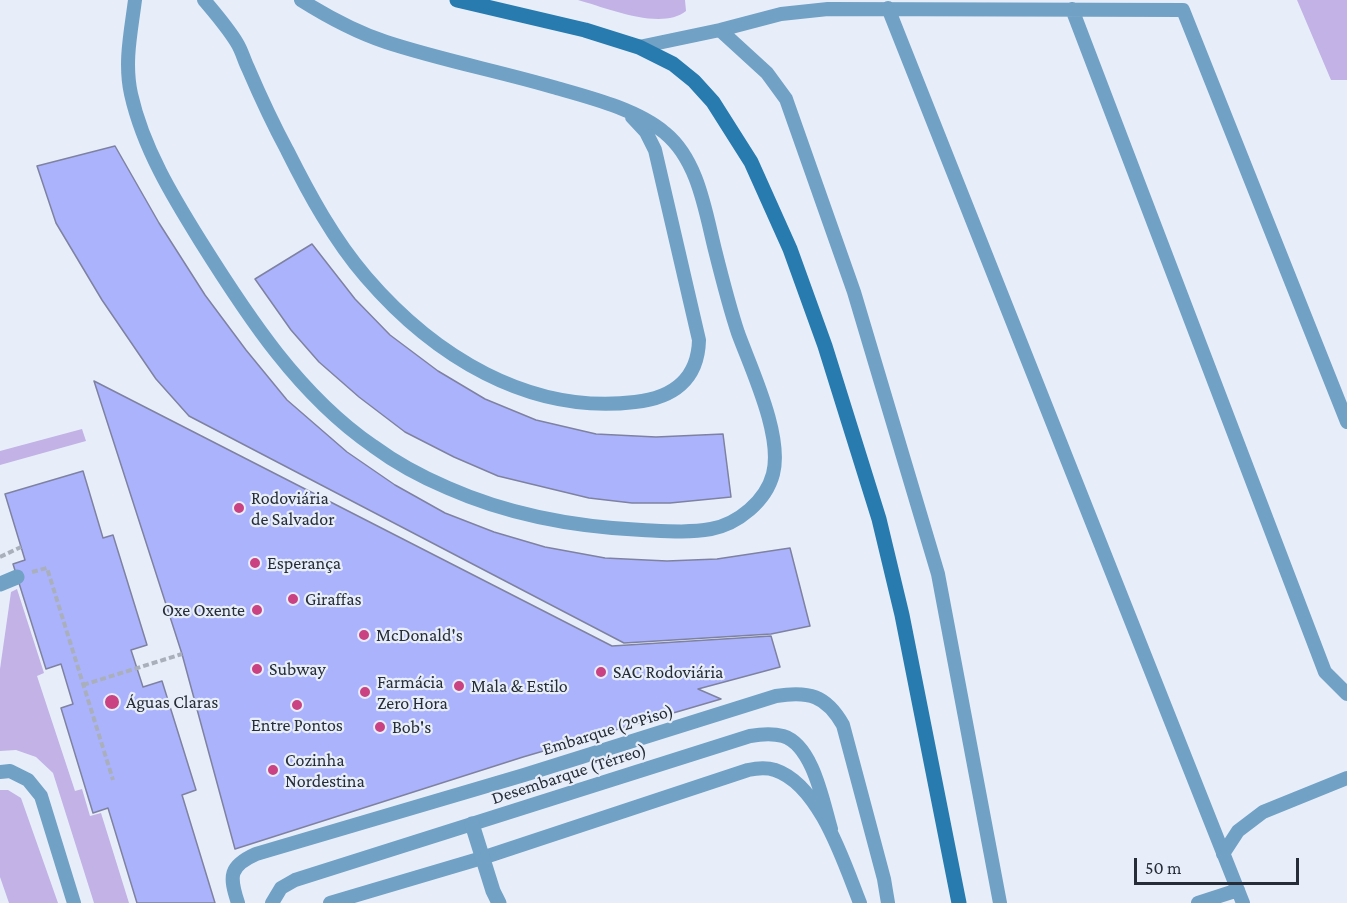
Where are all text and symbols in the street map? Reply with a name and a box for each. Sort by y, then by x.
place label: Rodoviária de Salvador [251,487,335,530]
marker: Rodoviária de Salvador [232,501,246,515]
place label: Esperança [267,552,341,574]
marker: Esperança [248,556,262,570]
place label: Giraffas [305,588,362,610]
marker: Giraffas [286,592,300,606]
place label: Oxe Oxente [162,599,245,621]
marker: Oxe Oxente [250,603,264,617]
place label: McDonald's [376,624,463,646]
marker: McDonald's [357,628,371,642]
place label: Subway [269,658,326,680]
place label: SAC Rodoviária [613,661,723,683]
marker: Subway [250,662,264,676]
marker: SAC Rodoviária [594,665,608,679]
place label: Farmácia Zero Hora [377,671,448,714]
place label: Mala & Estilo [471,675,568,697]
marker: Mala & Estilo [452,679,466,693]
marker: Farmácia Zero Hora [358,685,372,699]
place label: Águas Claras [126,691,218,713]
marker: Águas Claras [103,693,121,711]
marker: Entre Pontos [290,698,304,712]
street label: Embarque (2ºPiso) [540,700,676,760]
place label: Entre Pontos [251,714,343,736]
place label: Bob's [392,716,431,738]
marker: Bob's [373,720,387,734]
street label: Desembarque (Térreo) [489,739,649,809]
place label: Cozinha Nordestina [285,749,365,792]
marker: Cozinha Nordestina [266,763,280,777]
scale bar [1137,846,1302,884]
text: 50 m [1145,858,1182,878]

